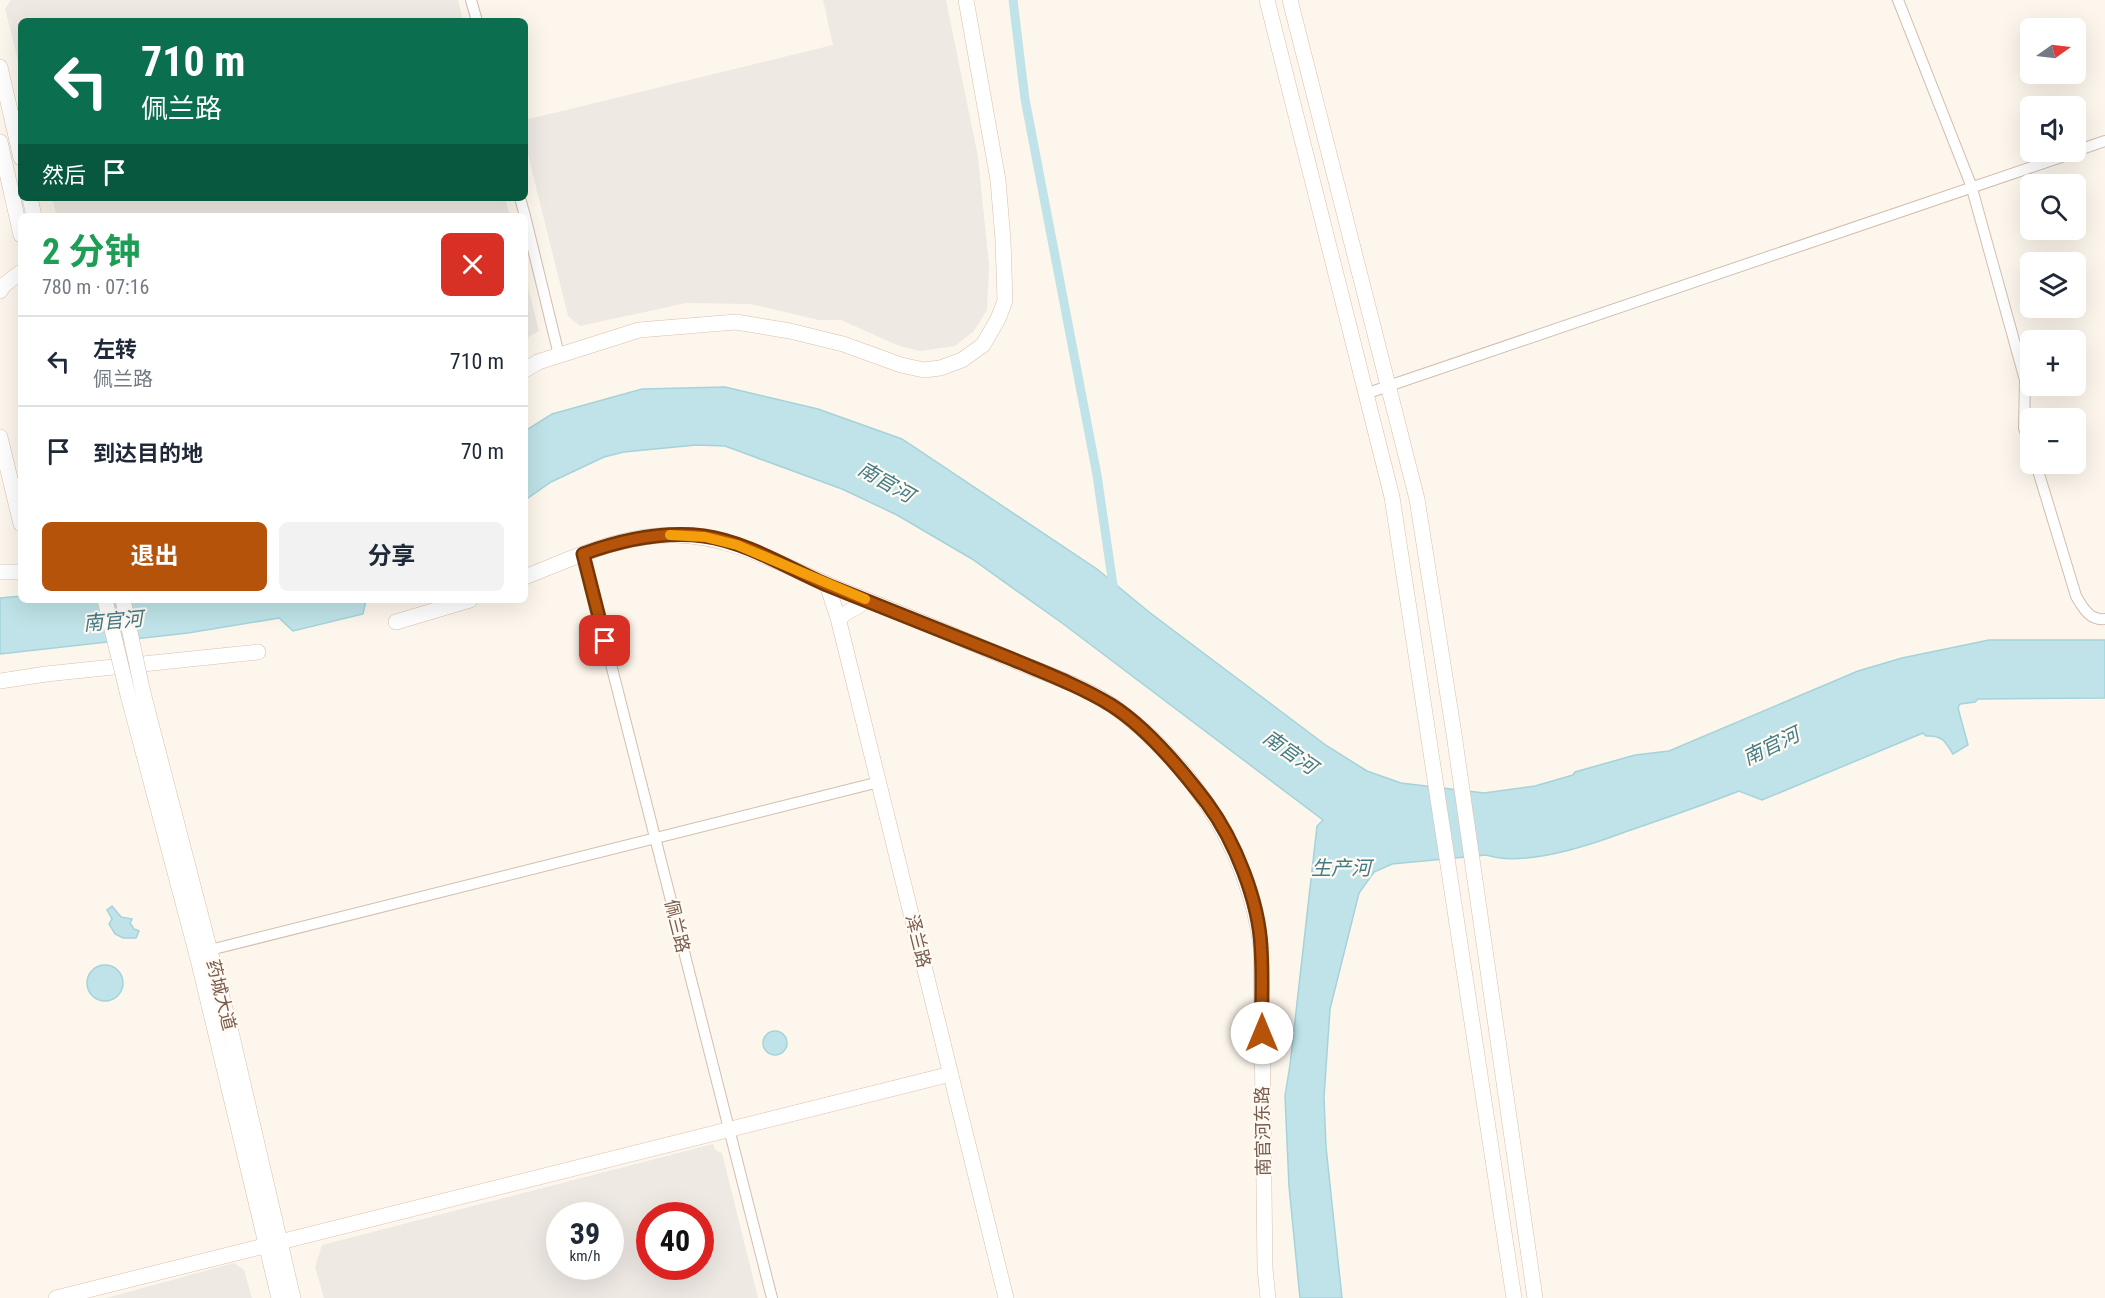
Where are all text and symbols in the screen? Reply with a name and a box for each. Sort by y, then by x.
north arrow [2020,18,2086,84]
map controls [2020,18,2086,474]
text: 710 m [141,37,246,86]
icon: left [42,42,120,120]
text: 佩兰路 [141,93,222,125]
button: sound [2020,96,2086,162]
icon: arrive [98,156,131,189]
text: 然后 [42,163,86,188]
button: search [2020,174,2086,240]
text: 2 分钟 [42,231,141,273]
button: close [441,233,504,296]
button: layers [2020,252,2086,318]
text: 780 m · 07:16 [42,275,149,299]
button: + [2020,330,2086,396]
text: 左转 [93,337,137,362]
icon: left [42,345,75,378]
text: 710 m [450,349,504,374]
text: 佩兰路 [93,367,153,391]
button: − [2020,408,2086,474]
icon: arrive [42,435,75,468]
text: 70 m [461,439,504,464]
text: 到达目的地 [93,441,203,466]
water label: 南官河 [854,457,921,509]
button: 退出 [42,522,267,591]
button: 分享 [279,522,504,591]
water label: 南官河 [82,606,148,636]
pin [579,615,630,666]
icon: arrive [588,624,621,657]
water label: 南官河 [1739,720,1807,770]
water label: 南官河 [1259,725,1325,781]
water label: 生产河 [1311,856,1375,880]
street label: 佩兰路 [661,897,694,955]
street label: 泽兰路 [902,912,935,970]
street label: 药城大道 [203,957,240,1032]
position arrow [1230,1001,1294,1065]
street label: 南官河东路 [1251,1086,1274,1176]
speed limit sign: 40 [636,1202,714,1280]
text: 39 [570,1216,600,1251]
text: km/h [570,1247,600,1265]

